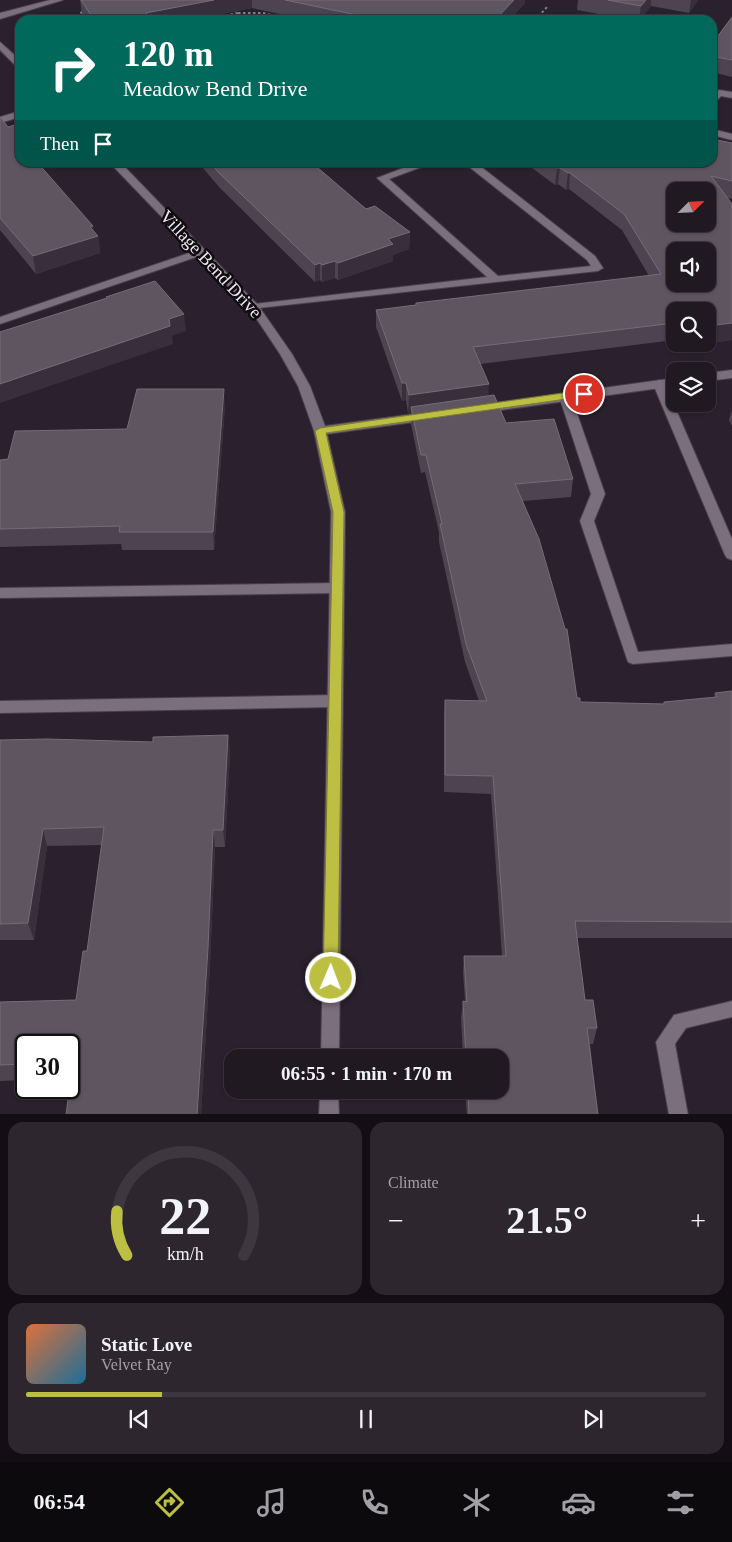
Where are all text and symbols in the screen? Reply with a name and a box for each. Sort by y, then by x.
icon: right [40,35,105,100]
text: 120 m [123,35,213,74]
text: Meadow Bend Drive [123,76,308,101]
icon: arrive [89,130,117,158]
text: Then [40,133,79,154]
north arrow [666,182,716,232]
map controls [666,182,716,412]
street label: Village Bend Drive [156,206,266,322]
button: sound [666,242,716,292]
button: search [666,302,716,352]
button: layers [666,362,716,412]
pin [563,373,605,415]
icon: arrive [570,380,598,408]
position arrow [304,951,356,1003]
speed limit sign: 30 [15,1034,80,1099]
text: 06:55 · 1 min · 170 m [281,1063,452,1084]
text: Climate [388,1174,439,1191]
text: 22 [159,1188,211,1245]
text: 21.5° [506,1199,588,1241]
text: − [388,1205,404,1236]
text: + [690,1205,706,1236]
text: km/h [167,1244,203,1264]
text: Static Love [101,1334,192,1355]
text: Velvet Ray [101,1356,172,1373]
icon: previous [125,1405,153,1433]
icon: pause [352,1405,380,1433]
icon: next [579,1405,607,1433]
icon: directions [152,1485,187,1520]
icon: music [254,1485,289,1520]
icon: phone [357,1485,392,1520]
icon: climate [459,1485,494,1520]
icon: car [561,1485,596,1520]
icon: filters [663,1485,698,1520]
text: 06:54 [34,1489,85,1514]

